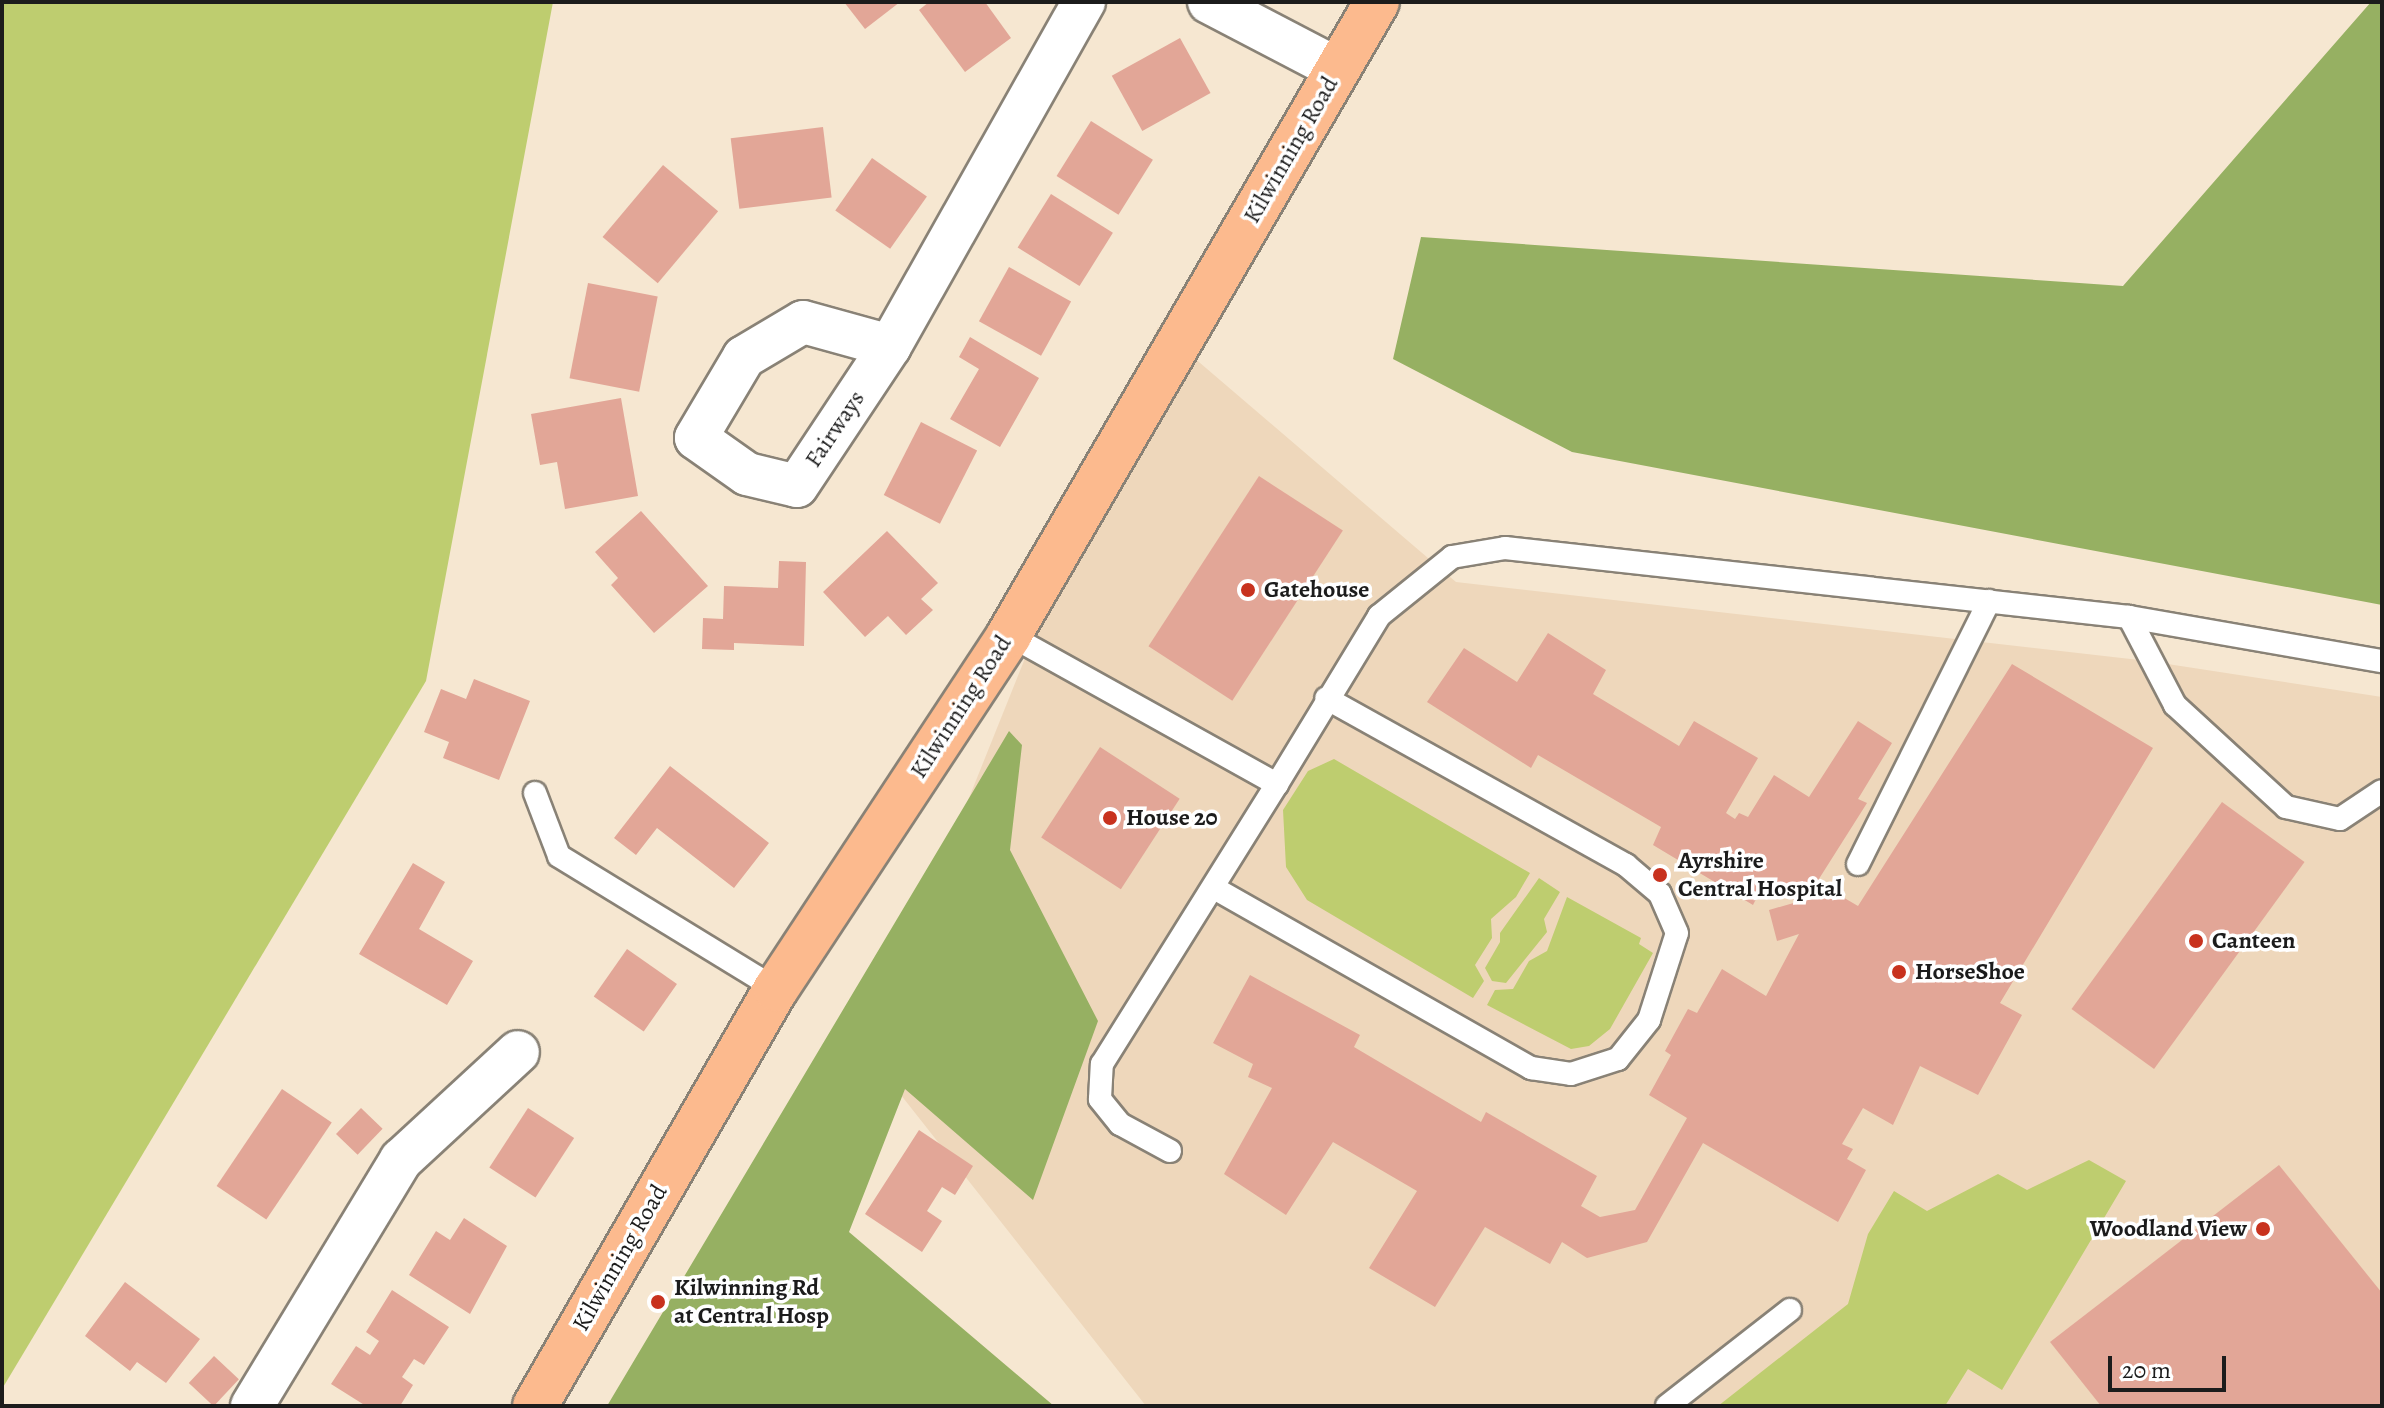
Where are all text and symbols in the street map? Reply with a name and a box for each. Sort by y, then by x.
street label: Kilwinning Road [1237,72,1345,228]
street label: Fairways [799,385,871,473]
place label: Gatehouse [1264,576,1369,604]
marker: Gatehouse [1239,581,1257,599]
street label: Kilwinning Road [904,630,1018,784]
place label: House 20 [1126,804,1218,832]
marker: House 20 [1101,809,1119,827]
place label: Ayrshire Central Hospital [1678,847,1842,903]
marker: Ayrshire Central Hospital [1649,864,1671,886]
place label: Canteen [2212,927,2295,955]
marker: Canteen [2187,932,2205,950]
place label: HorseShoe [1915,958,2025,986]
marker: HorseShoe [1890,963,1908,981]
street label: Kilwinning Road [566,1180,674,1336]
place label: Woodland View [2090,1215,2247,1243]
marker: Woodland View [2254,1220,2272,1238]
place label: Kilwinning Rd at Central Hosp [674,1274,829,1330]
marker: Kilwinning Rd at Central Hosp [649,1293,667,1311]
scale bar [2112,1340,2230,1390]
text: 20 m [2122,1354,2171,1386]

